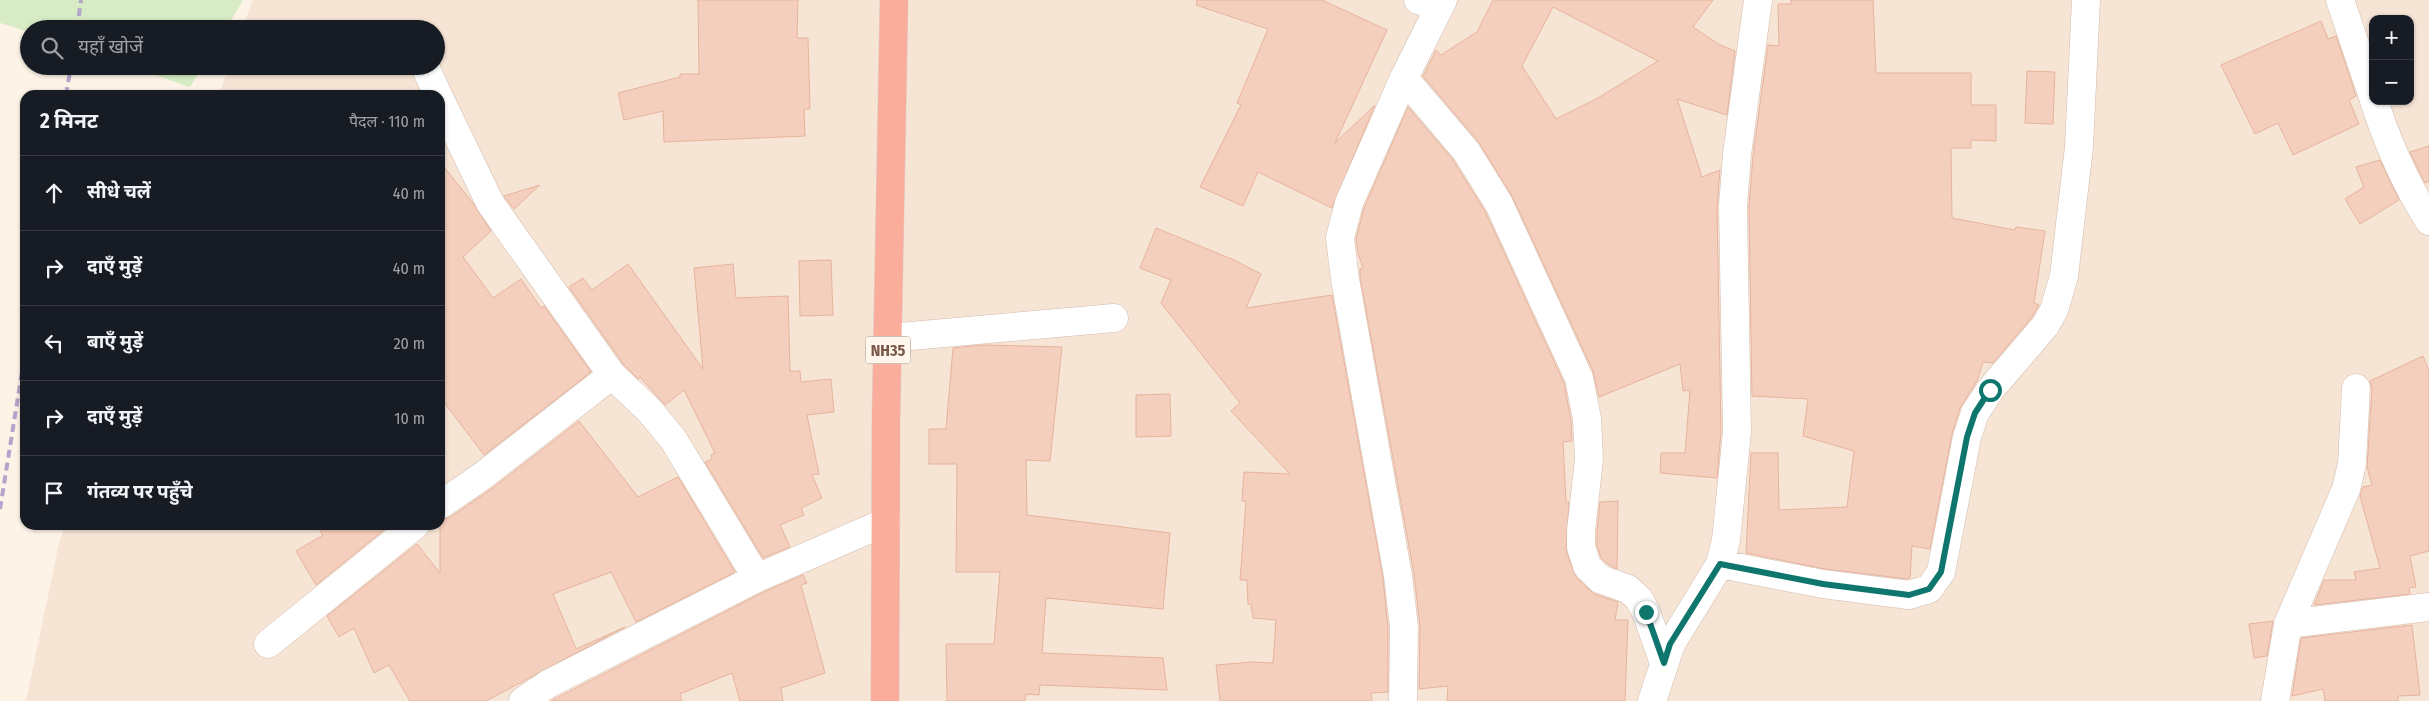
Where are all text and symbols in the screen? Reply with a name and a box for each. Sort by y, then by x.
map controls [2369,15,2414,105]
button: + [2369,15,2414,60]
search box [20,20,445,75]
icon: search [38,34,66,62]
text: यहाँ खोजें [78,35,143,58]
button: − [2369,60,2414,105]
text: 2 मिनट [40,108,98,134]
text: पैदल · 110 m [349,112,425,131]
icon: ahead [40,179,68,207]
text: सीधे चलें [87,180,151,203]
text: 40 m [393,184,425,203]
icon: right [40,254,68,282]
text: दाएँ मुड़ें [87,255,142,278]
text: 40 m [393,259,425,278]
icon: left [40,329,68,357]
text: बाएँ मुड़ें [87,330,143,353]
text: 20 m [394,334,425,353]
road number: NH35 [866,336,910,364]
route start [1979,379,2002,402]
icon: right [40,404,68,432]
text: दाएँ मुड़ें [87,405,142,428]
text: 10 m [394,409,425,428]
icon: arrive [40,479,68,507]
text: गंतव्य पर पहुँचे [87,480,193,503]
route end [1635,601,1658,624]

